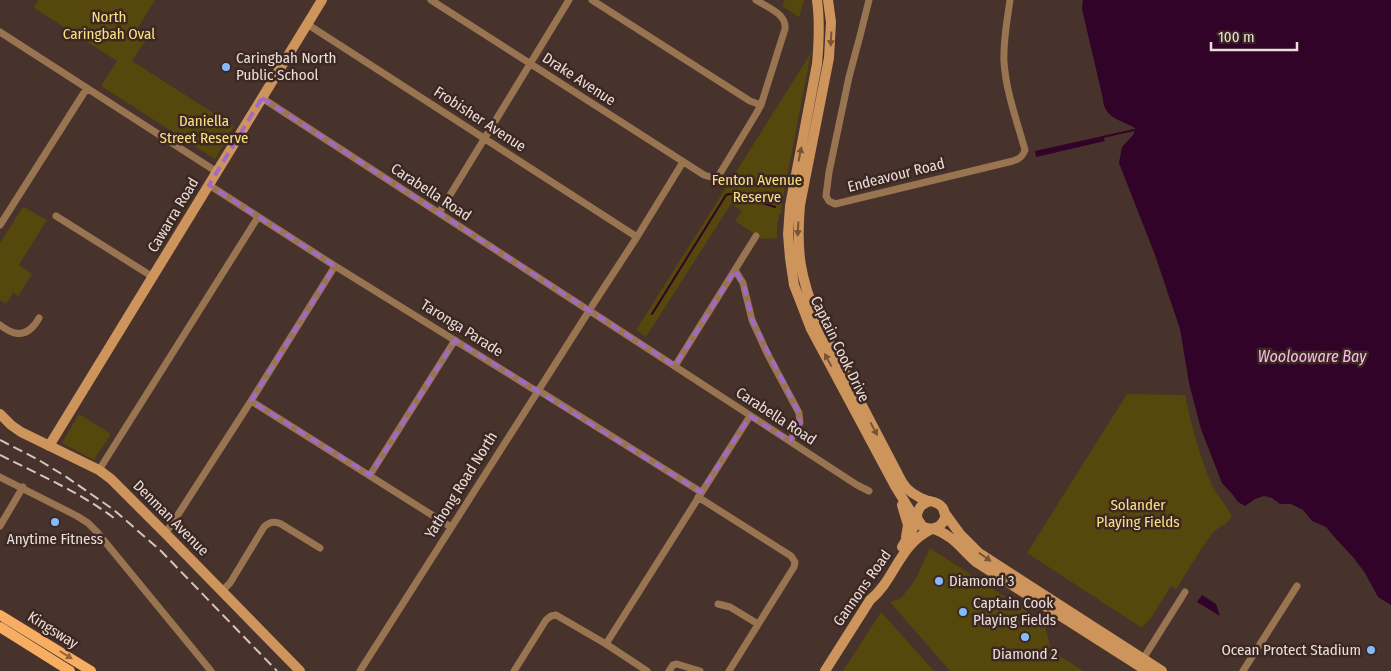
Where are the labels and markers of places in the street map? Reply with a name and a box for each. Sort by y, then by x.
place label: Caringbah North Public School [236,49,336,84]
marker: Caringbah North Public School [220,61,232,73]
marker: Anytime Fitness [49,516,61,528]
place label: Anytime Fitness [7,530,103,548]
place label: Diamond 3 [949,572,1015,590]
marker: Diamond 3 [933,575,945,587]
place label: Captain Cook Playing Fields [973,594,1056,629]
marker: Captain Cook Playing Fields [957,606,969,618]
marker: Diamond 2 [1019,631,1031,643]
place label: Ocean Protect Stadium [1221,641,1361,659]
marker: Ocean Protect Stadium [1365,644,1377,656]
place label: Diamond 2 [992,645,1058,663]

